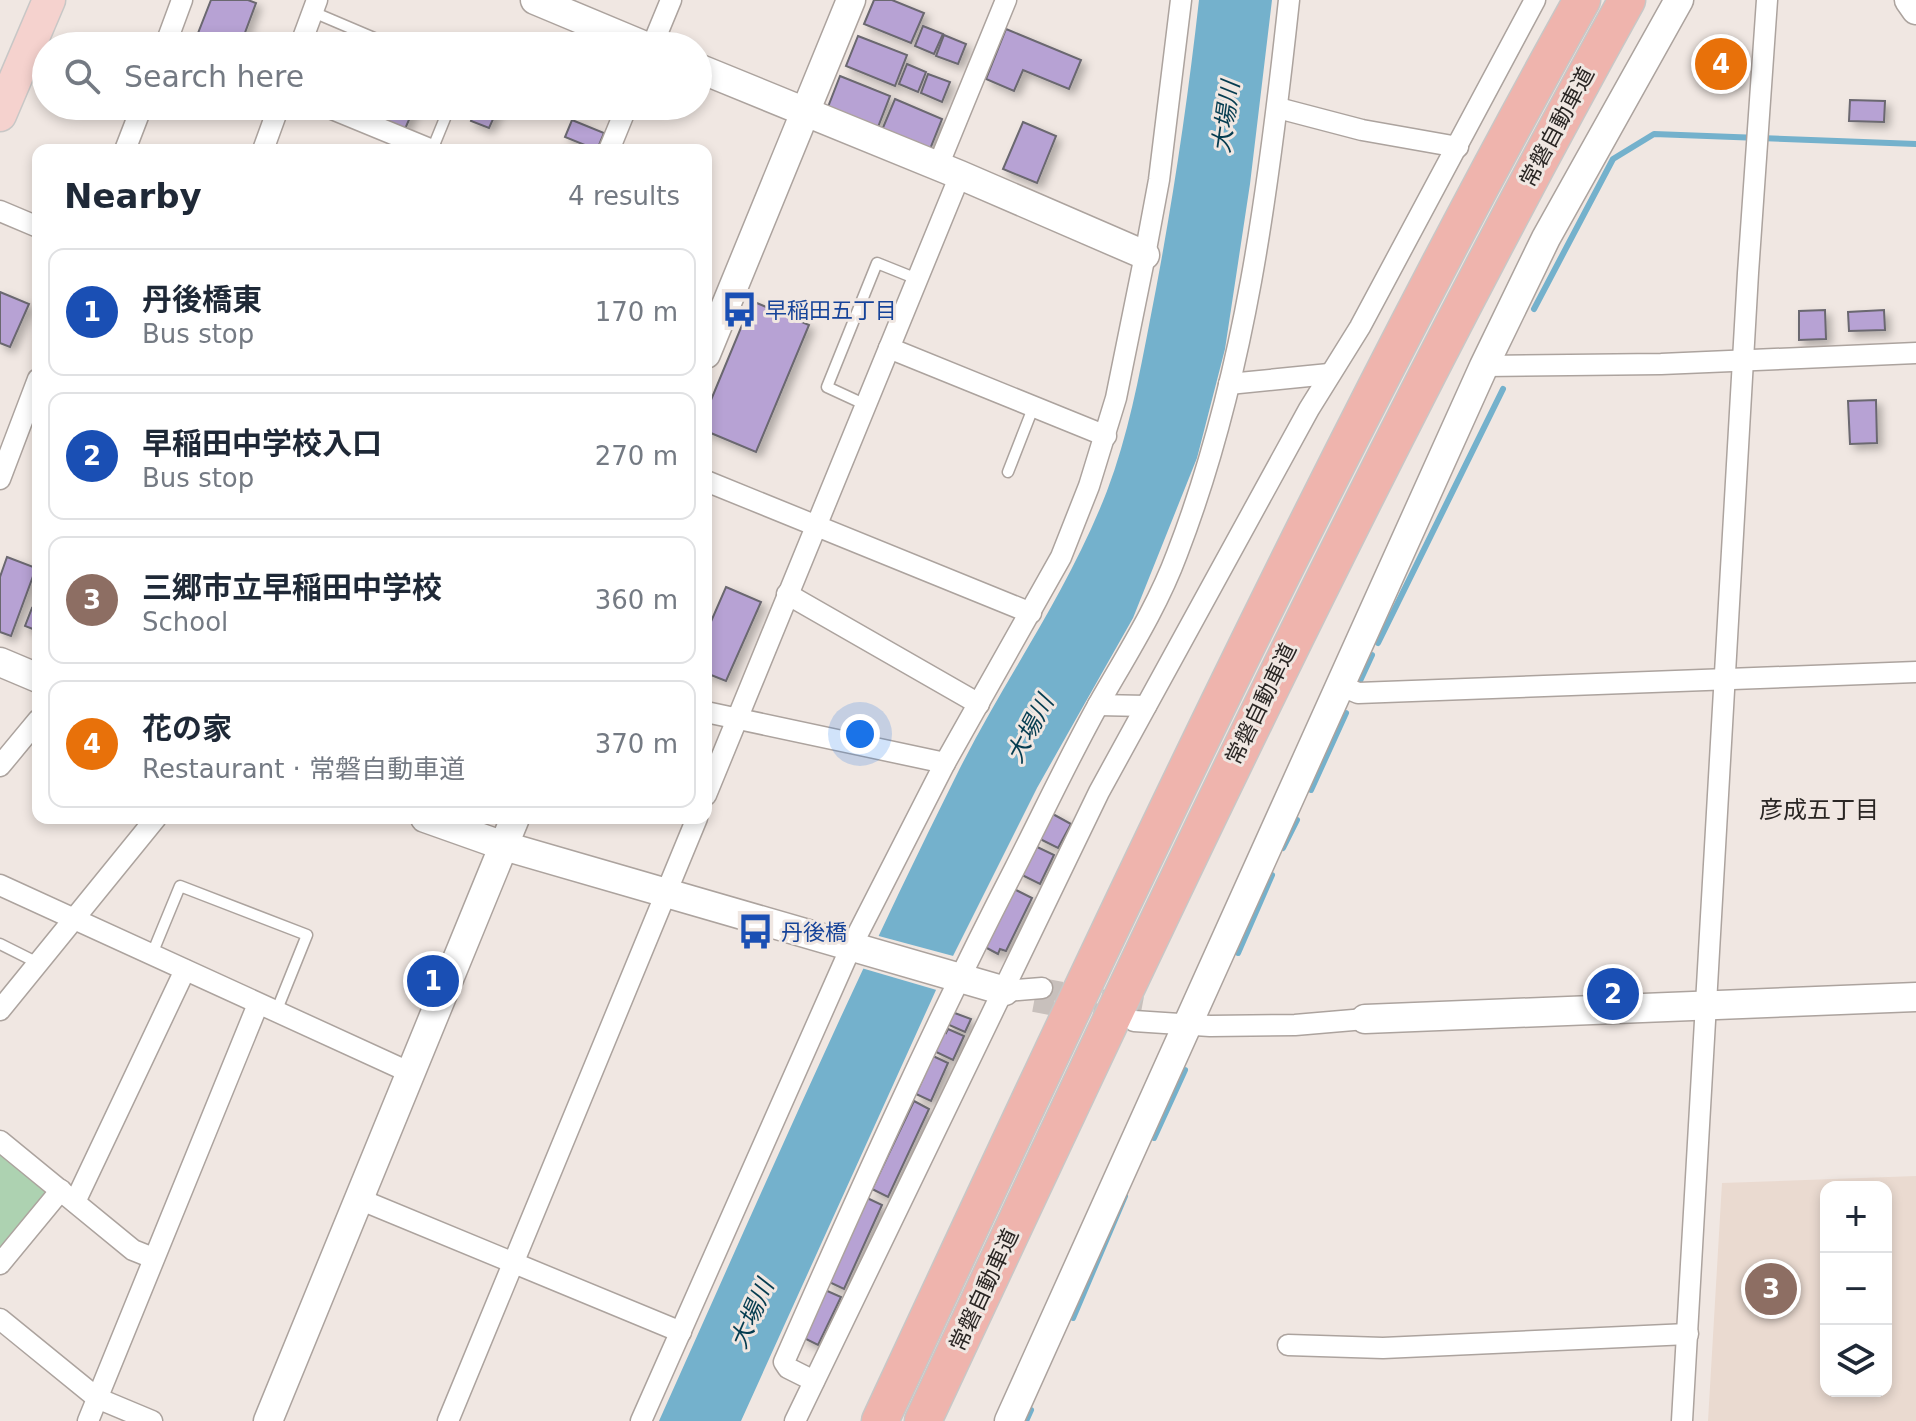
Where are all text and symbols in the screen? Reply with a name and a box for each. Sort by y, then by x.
search box [32,32,712,120]
pin: 4 [1695,34,1747,94]
icon: search [60,54,104,98]
text: Search here [124,59,304,94]
street label: 常磐自動車道 [1515,63,1599,191]
water label: 大場川 [1207,76,1245,155]
text: Nearby [64,176,202,216]
text: 4 results [568,181,680,211]
text: 丹後橋東 [142,282,262,317]
bus stop icon: 早稲田五丁目 [720,291,758,329]
text: 1 [83,297,101,327]
text: 170 m [595,297,678,327]
place label: 早稲田五丁目 [765,298,897,323]
text: Bus stop [142,319,254,349]
text: 早稲田中学校入口 [142,426,382,461]
text: 2 [83,441,101,471]
text: 270 m [595,441,678,471]
text: Bus stop [142,463,254,493]
text: 三郷市立早稲田中学校 [142,570,442,605]
text: 3 [83,585,101,615]
text: 360 m [595,585,678,615]
text: School [142,607,228,637]
street label: 常磐自動車道 [1221,639,1301,769]
water label: 大場川 [1001,688,1061,767]
text: 花の家 [142,711,232,746]
your location [840,714,880,754]
text: 4 [83,729,101,759]
text: 370 m [595,729,678,759]
text: Restaurant · 常磐自動車道 [142,754,465,784]
district label: 彦成五丁目 [1759,796,1879,824]
bus stop icon: 丹後橋 [736,913,774,951]
place label: 丹後橋 [781,920,847,945]
pin: 1 [407,951,459,1011]
pin: 2 [1587,964,1639,1024]
map controls [1820,1181,1892,1397]
button: + [1820,1181,1892,1253]
street label: 常磐自動車道 [945,1225,1023,1355]
button: − [1820,1253,1892,1325]
pin: 3 [1745,1259,1797,1319]
water label: 大場川 [725,1273,781,1353]
button: layers [1820,1325,1892,1397]

